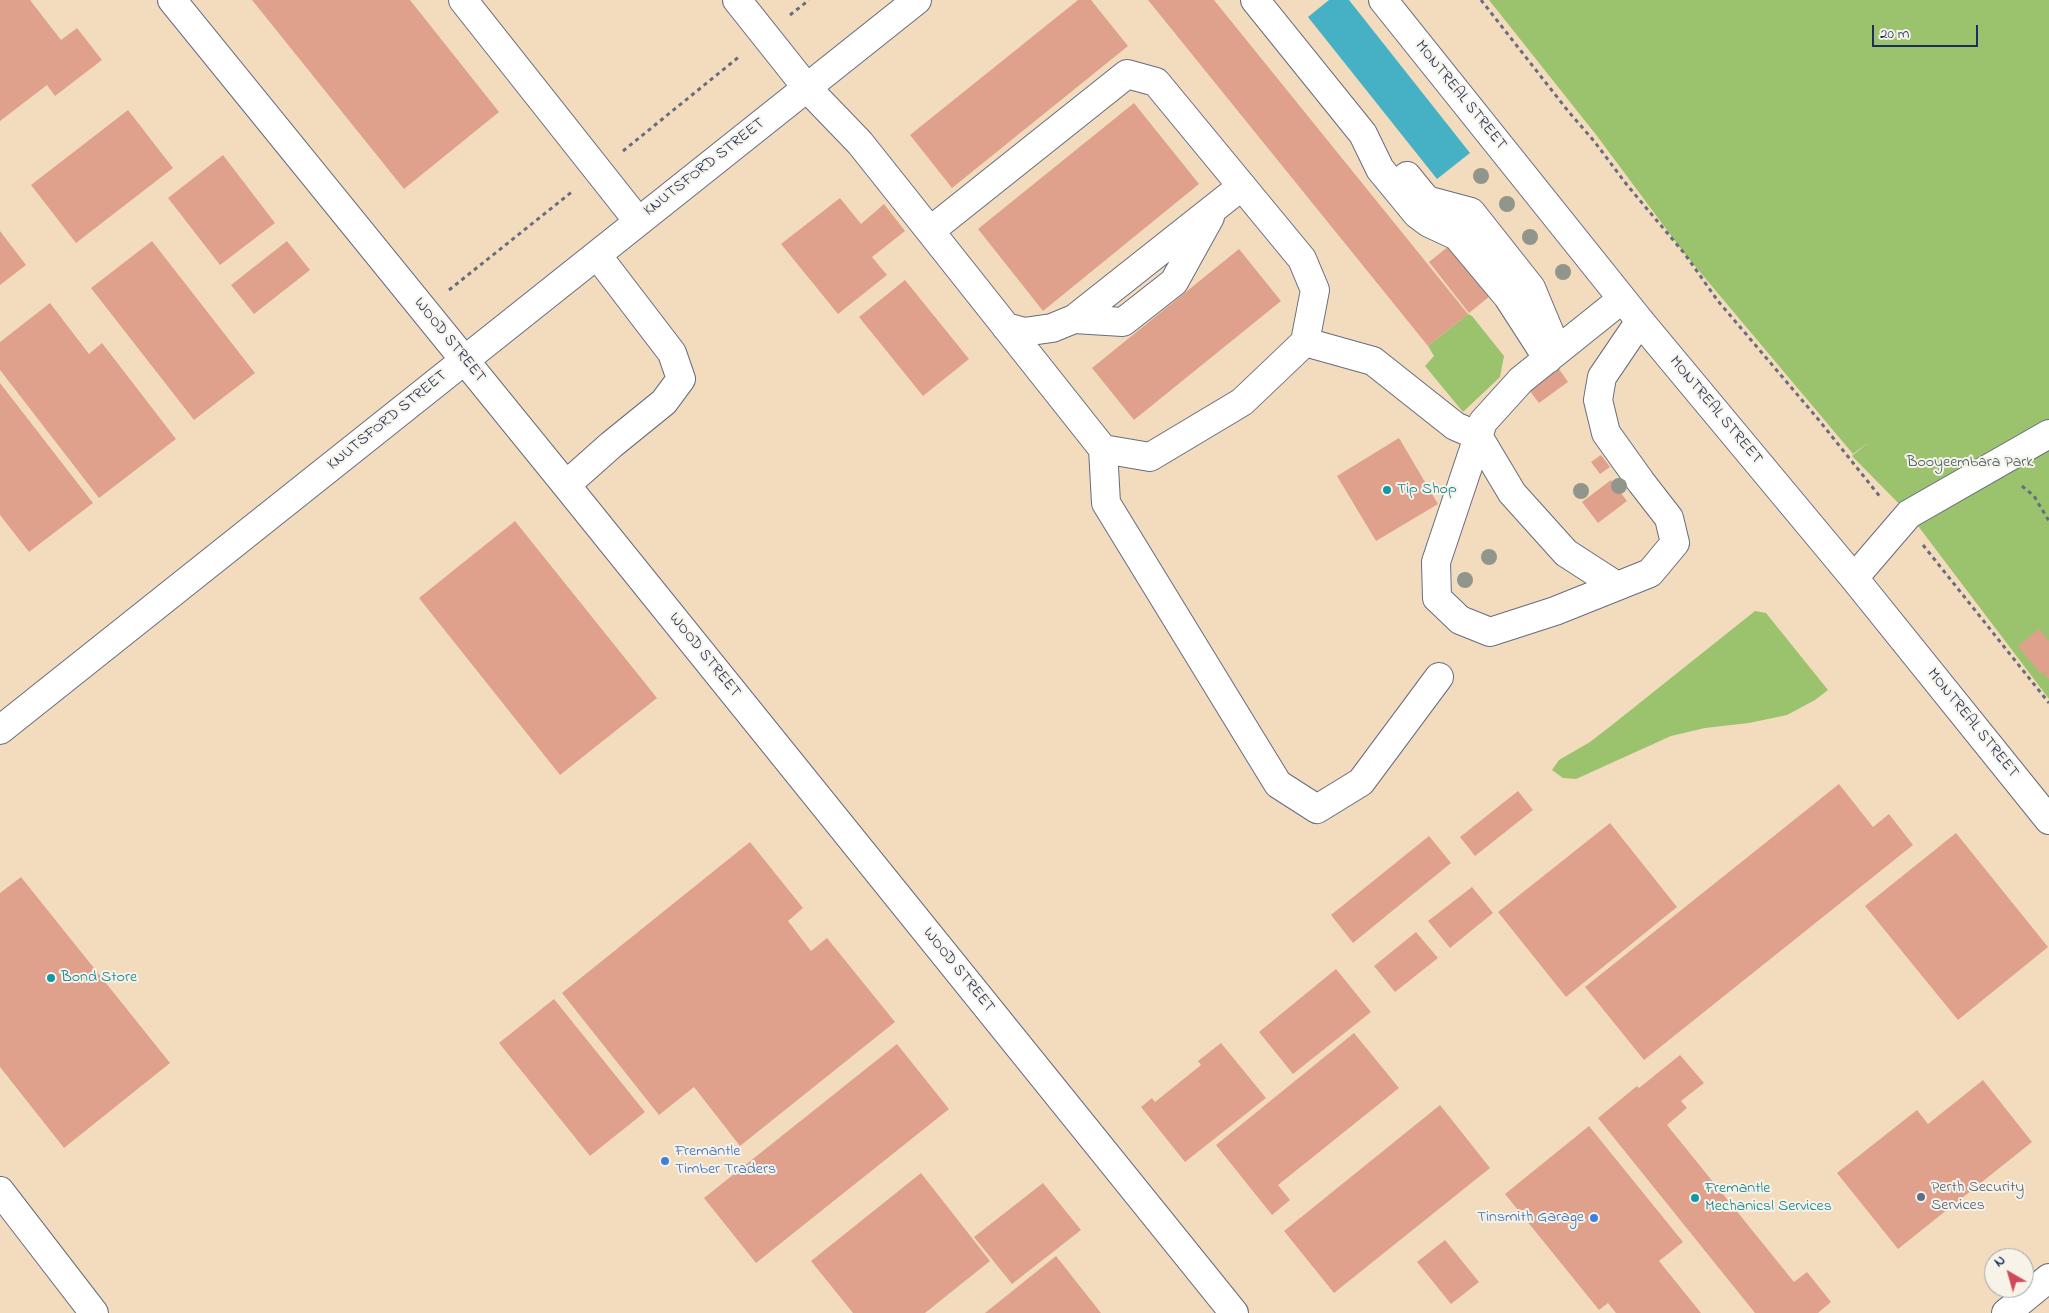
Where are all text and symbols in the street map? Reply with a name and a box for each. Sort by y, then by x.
scale bar [1874,15,1980,47]
text: 20 m [1880,23,1909,45]
street label: MONTREAL STREET [1410,37,1510,155]
street label: KNUTSFORD STREET [641,115,769,221]
street label: WOOD STREET [409,295,489,387]
street label: MONTREAL STREET [1664,353,1766,469]
street label: KNUTSFORD STREET [324,367,452,475]
park label: Booyeembara Park [1907,453,2033,473]
place label: Tip Shop [1397,480,1457,500]
marker: Tip Shop [1381,484,1393,496]
street label: WOOD STREET [664,610,744,702]
street label: MONTREAL STREET [1922,665,2022,783]
street label: WOOD STREET [918,925,998,1017]
place label: Bond Store [61,968,137,988]
marker: Bond Store [45,972,57,984]
place label: Fremantle Timber Traders [675,1142,776,1180]
marker: Fremantle Timber Traders [659,1155,671,1167]
place label: Perth Security Services [1931,1178,2024,1216]
place label: Fremantle Mechanicsl Services [1705,1179,1832,1217]
marker: Perth Security Services [1915,1191,1927,1203]
marker: Fremantle Mechanicsl Services [1689,1192,1701,1204]
place label: Tinsmith Garage [1477,1208,1584,1228]
marker: Tinsmith Garage [1588,1212,1600,1224]
north arrow [1984,1248,2034,1298]
text: N [1990,1250,2010,1273]

